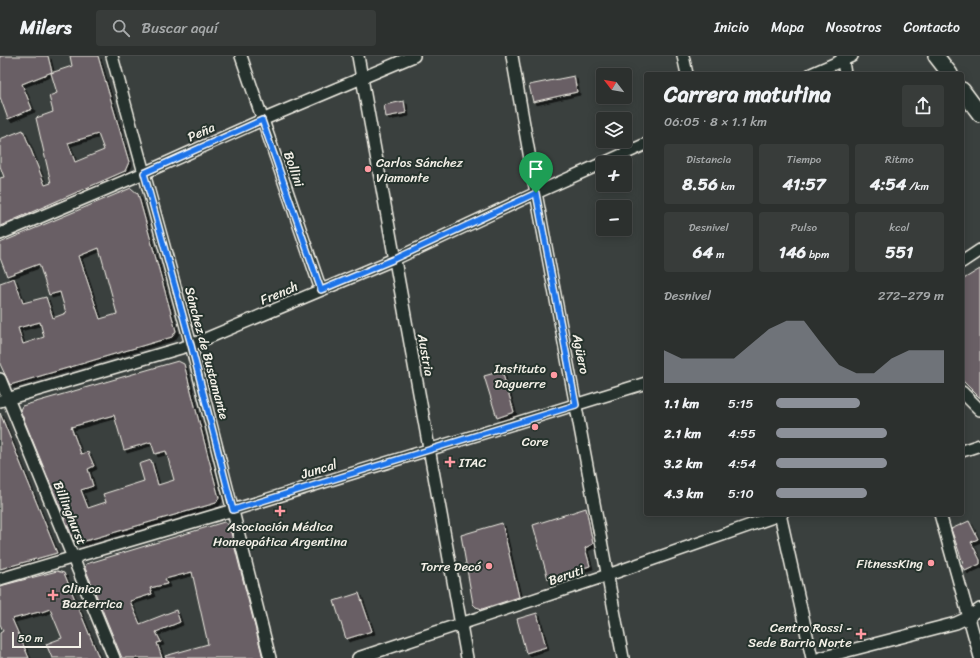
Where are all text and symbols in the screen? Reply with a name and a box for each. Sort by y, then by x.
search box [96,10,376,46]
text: Milers [20,11,72,44]
text: Buscar aquí [142,15,218,41]
text: Inicio [714,15,749,40]
text: Mapa [771,15,804,40]
text: Nosotros [826,15,881,40]
text: Contacto [903,15,960,40]
icon: search [110,17,132,39]
north arrow [596,68,632,104]
map controls [596,68,632,236]
text: Carrera matutina [664,75,831,114]
button: share [902,85,944,127]
text: 06:05 · 8 × 1.1 km [664,110,767,133]
button: layers [596,112,632,148]
street label: Peña [183,116,219,148]
street label: Bollini [277,148,311,190]
text: Distancia [686,150,731,169]
text: Tiempo [787,150,821,169]
text: Ritmo [885,150,914,169]
place label: Carlos Sánchez Viamonte [376,151,464,189]
pin [519,152,553,193]
button: + [596,156,632,192]
icon: arrive [525,158,547,180]
marker: Carlos Sánchez Viamonte [363,164,373,174]
text: 8.56 [682,169,718,199]
text: 41:57 [782,169,826,199]
text: 4:54 [870,169,906,199]
text: km [718,177,735,196]
text: /km [906,177,929,196]
button: − [596,200,632,236]
text: Desnivel [689,218,729,237]
text: Pulso [791,218,817,237]
text: kcal [889,218,909,237]
text: 64 [693,237,713,267]
text: 146 [779,237,806,267]
text: 551 [885,237,913,267]
text: m [713,245,724,264]
text: bpm [806,245,829,264]
street label: French [256,275,302,311]
street label: Sánchez de Bustamante [178,284,236,422]
text: Desnivel [664,284,711,307]
text: 272–279 m [878,284,944,307]
street label: Austria [411,331,441,378]
street label: Agüero [566,331,596,377]
place label: Instituto Daguerre [493,357,547,395]
marker: Instituto Daguerre [549,370,559,380]
text: 1.1 km [664,392,699,415]
text: 5:15 [728,392,753,415]
marker: Core [530,422,540,432]
text: 2.1 km [664,422,701,445]
text: 4:55 [728,422,756,445]
place label: Core [522,430,549,453]
place label: ITAC [458,451,486,474]
text: 3.2 km [664,452,703,475]
text: 4:54 [728,452,756,475]
street label: Juncal [297,453,340,486]
marker: ITAC [444,456,456,468]
street label: Billinghurst [47,478,93,549]
text: 4.3 km [664,482,703,505]
text: 5:10 [728,482,754,505]
marker: Asociación Médica Homeopática Argentina [274,505,286,517]
place label: Asociación Médica Homeopática Argentina [213,515,348,553]
place label: FitnessKing [857,552,923,575]
place label: Torre Decó [420,555,481,578]
street label: Beruti [545,558,587,592]
marker: FitnessKing [926,558,936,568]
marker: Torre Decó [484,561,494,571]
place label: Clinica Bazterrica [62,577,123,615]
marker: Clinica Bazterrica [47,589,59,601]
place label: Centro Rossi - Sede Barrio Norte [748,616,852,654]
marker: Centro Rossi - Sede Barrio Norte [855,628,867,640]
text: 50 m [18,629,43,648]
scale bar [12,630,81,649]

